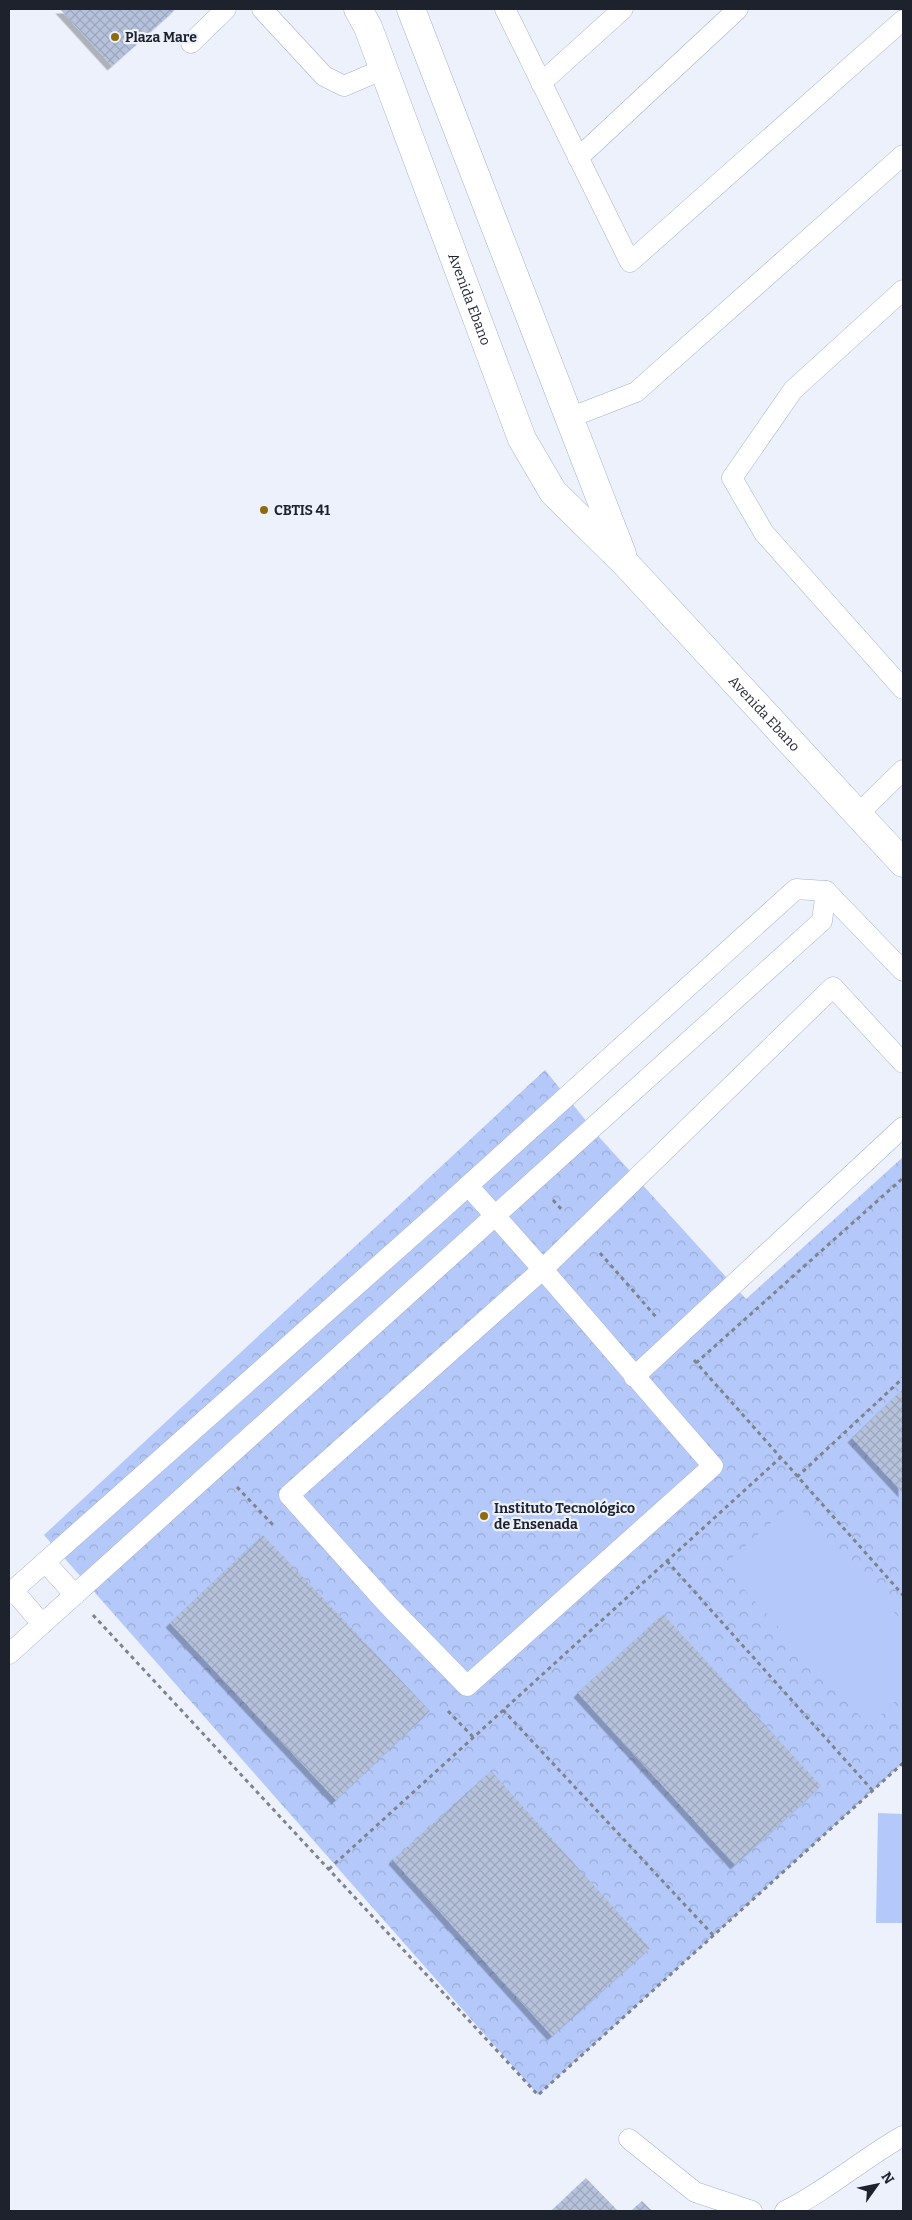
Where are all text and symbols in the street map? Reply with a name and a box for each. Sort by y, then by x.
place label: Plaza Mare [125,29,197,46]
marker: Plaza Mare [109,31,121,43]
street label: Avenida Ebano [445,251,495,347]
place label: CBTIS 41 [274,502,330,519]
marker: CBTIS 41 [258,504,270,516]
street label: Avenida Ebano [725,672,804,755]
place label: Instituto Tecnológico de Ensenada [494,1500,635,1533]
marker: Instituto Tecnológico de Ensenada [478,1510,490,1522]
north arrow [852,2160,902,2210]
text: N [877,2169,898,2188]

